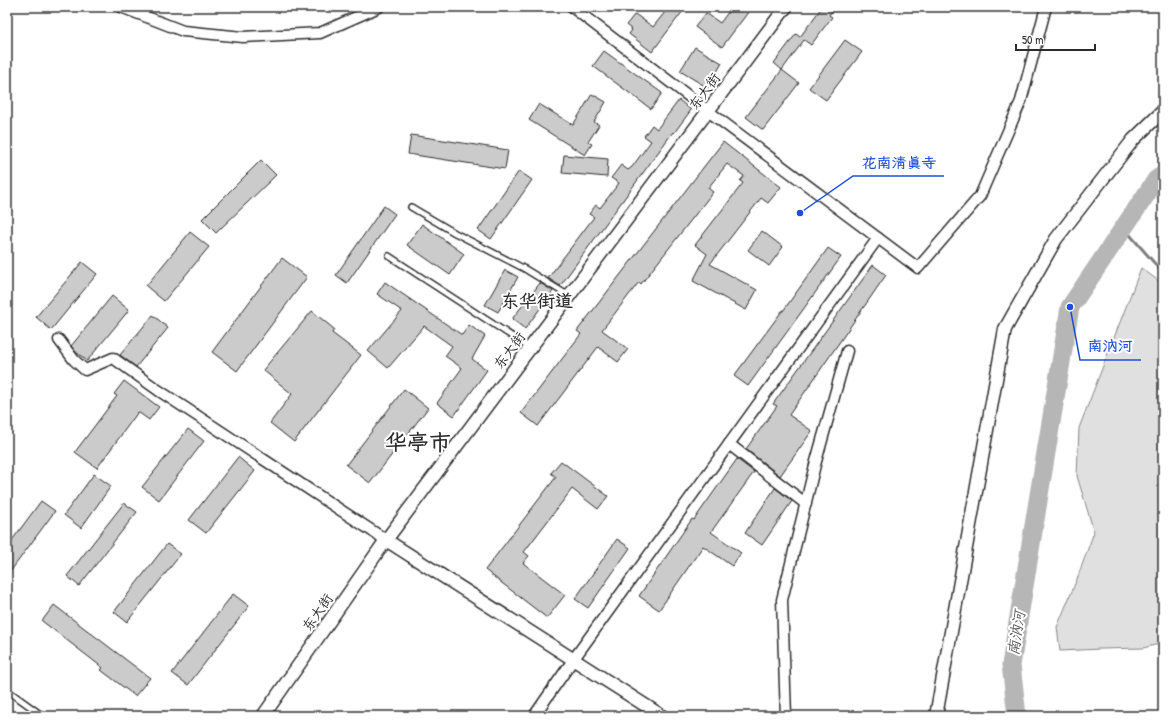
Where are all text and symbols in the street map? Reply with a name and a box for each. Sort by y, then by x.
scale bar [1016,26,1095,52]
text: 50 m [1022,31,1043,48]
street label: 东大街 [684,69,724,113]
callout: 花南清真寺 [853,149,944,176]
text: 花南清真寺 [861,152,937,173]
district label: 东华街道 [501,288,573,313]
street label: 东大街 [489,328,529,372]
callout: 南汭河 [1080,333,1141,360]
text: 南汭河 [1087,335,1133,356]
district label: 华亭市 [385,427,451,457]
street label: 东大街 [297,589,337,635]
water label: 南汭河 [1002,606,1030,657]

